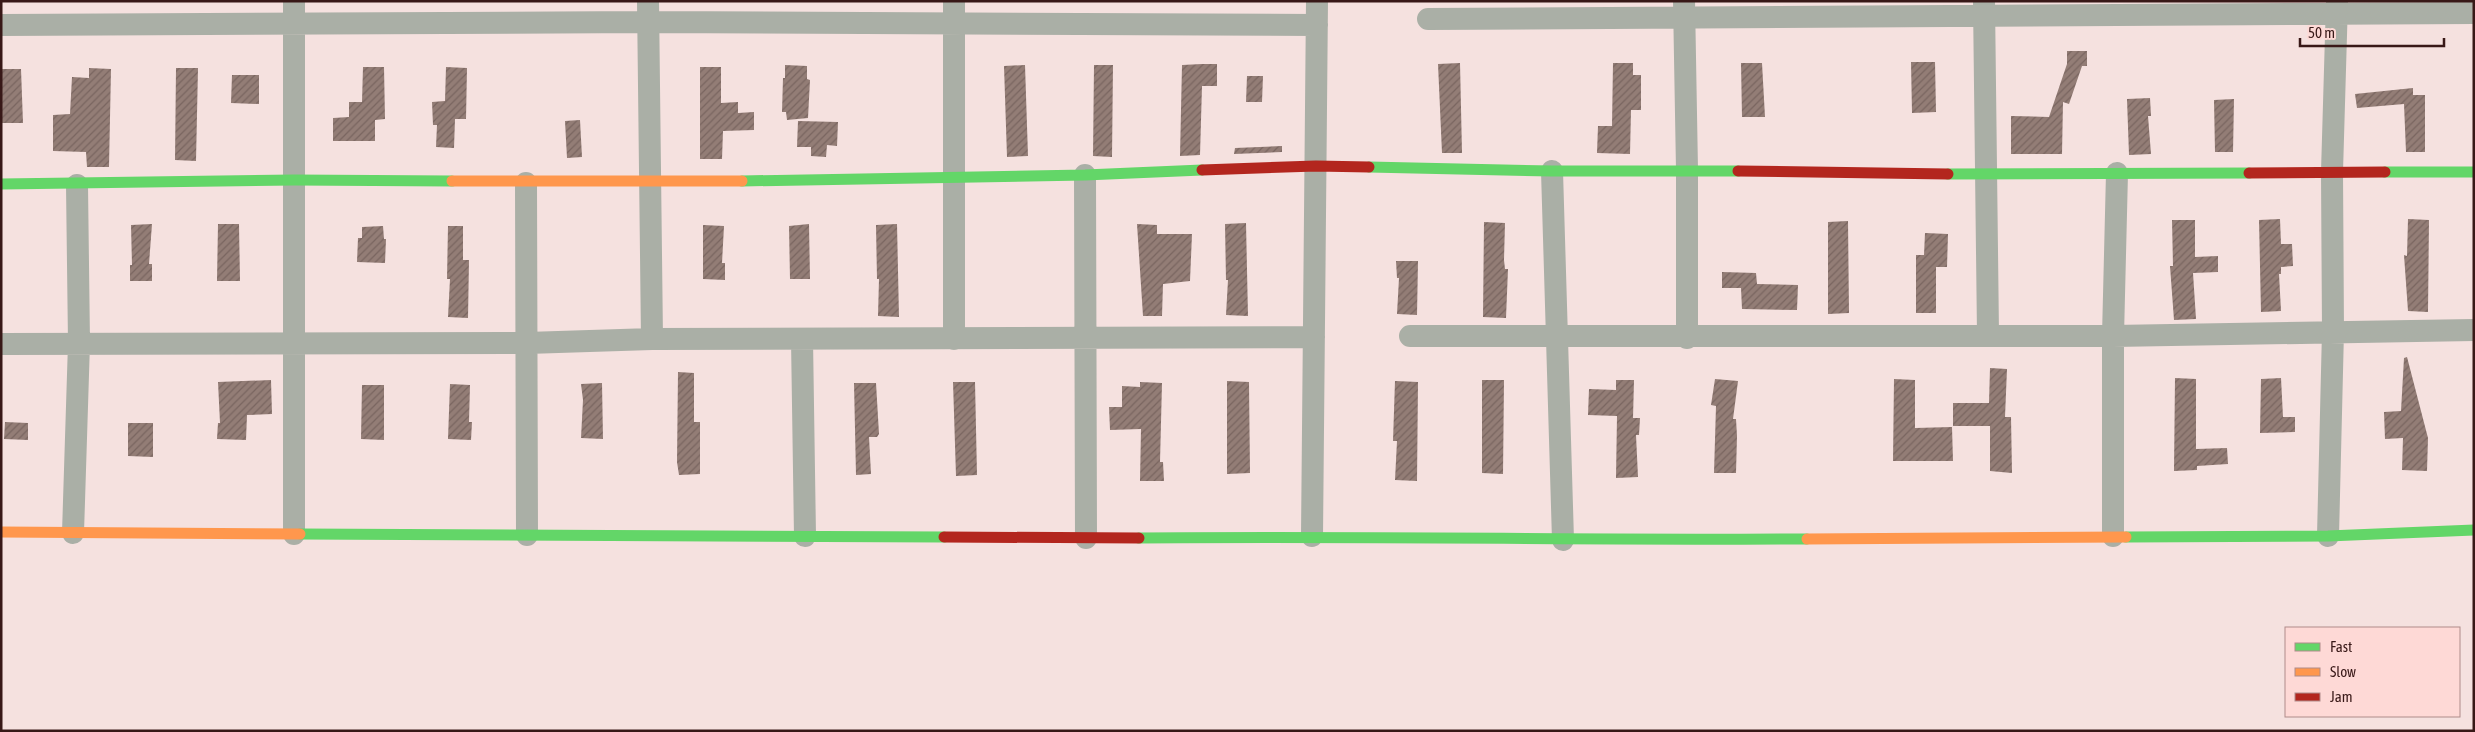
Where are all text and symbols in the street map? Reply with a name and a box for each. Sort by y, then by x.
scale bar [2300,15,2444,47]
text: 50 m [2308,24,2335,41]
legend [2285,627,2460,717]
text: Fast [2330,638,2352,655]
text: Slow [2330,663,2356,680]
text: Jam [2330,688,2353,705]

